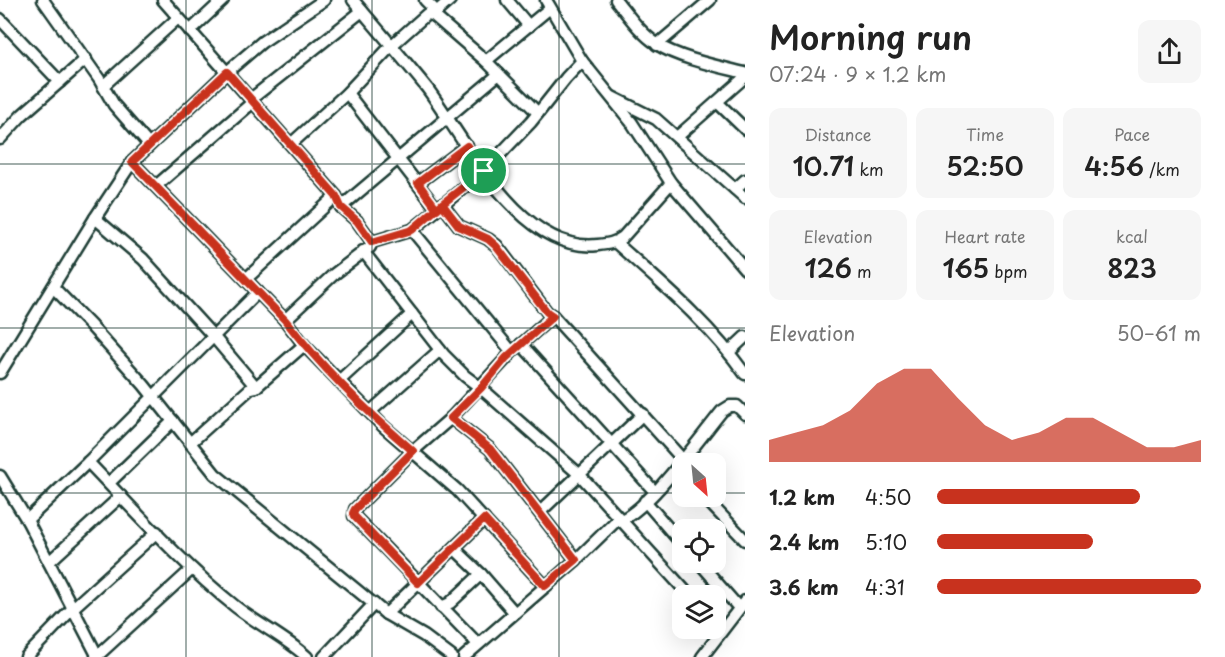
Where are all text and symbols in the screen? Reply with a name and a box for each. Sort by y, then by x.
text: Morning run [769,11,972,61]
button: share [1138,20,1201,83]
text: 07:24 · 9 × 1.2 km [769,59,946,89]
text: Distance [804,122,872,146]
text: Time [966,122,1004,146]
text: Pace [1114,122,1150,146]
pin [458,145,509,196]
text: 10.71 [792,146,854,185]
text: 52:50 [946,146,1024,185]
text: 4:56 [1084,146,1144,185]
icon: arrive [467,154,500,187]
text: km [854,157,884,181]
text: /km [1144,157,1180,181]
text: Elevation [803,224,873,248]
text: Heart rate [945,224,1025,248]
text: kcal [1116,224,1148,248]
text: 126 [804,248,852,287]
text: 165 [942,248,989,287]
text: 823 [1107,248,1157,287]
text: m [852,259,872,283]
text: bpm [989,259,1028,283]
text: Elevation [769,318,855,348]
text: 50–61 m [1117,318,1201,348]
north arrow [672,453,726,507]
map controls [672,453,726,639]
text: 1.2 km [769,482,835,512]
text: 4:50 [865,482,911,512]
button: locate [672,519,726,573]
text: 2.4 km [769,527,839,557]
text: 5:10 [865,527,907,557]
text: 3.6 km [769,572,839,602]
text: 4:31 [865,572,905,602]
button: layers [672,585,726,639]

